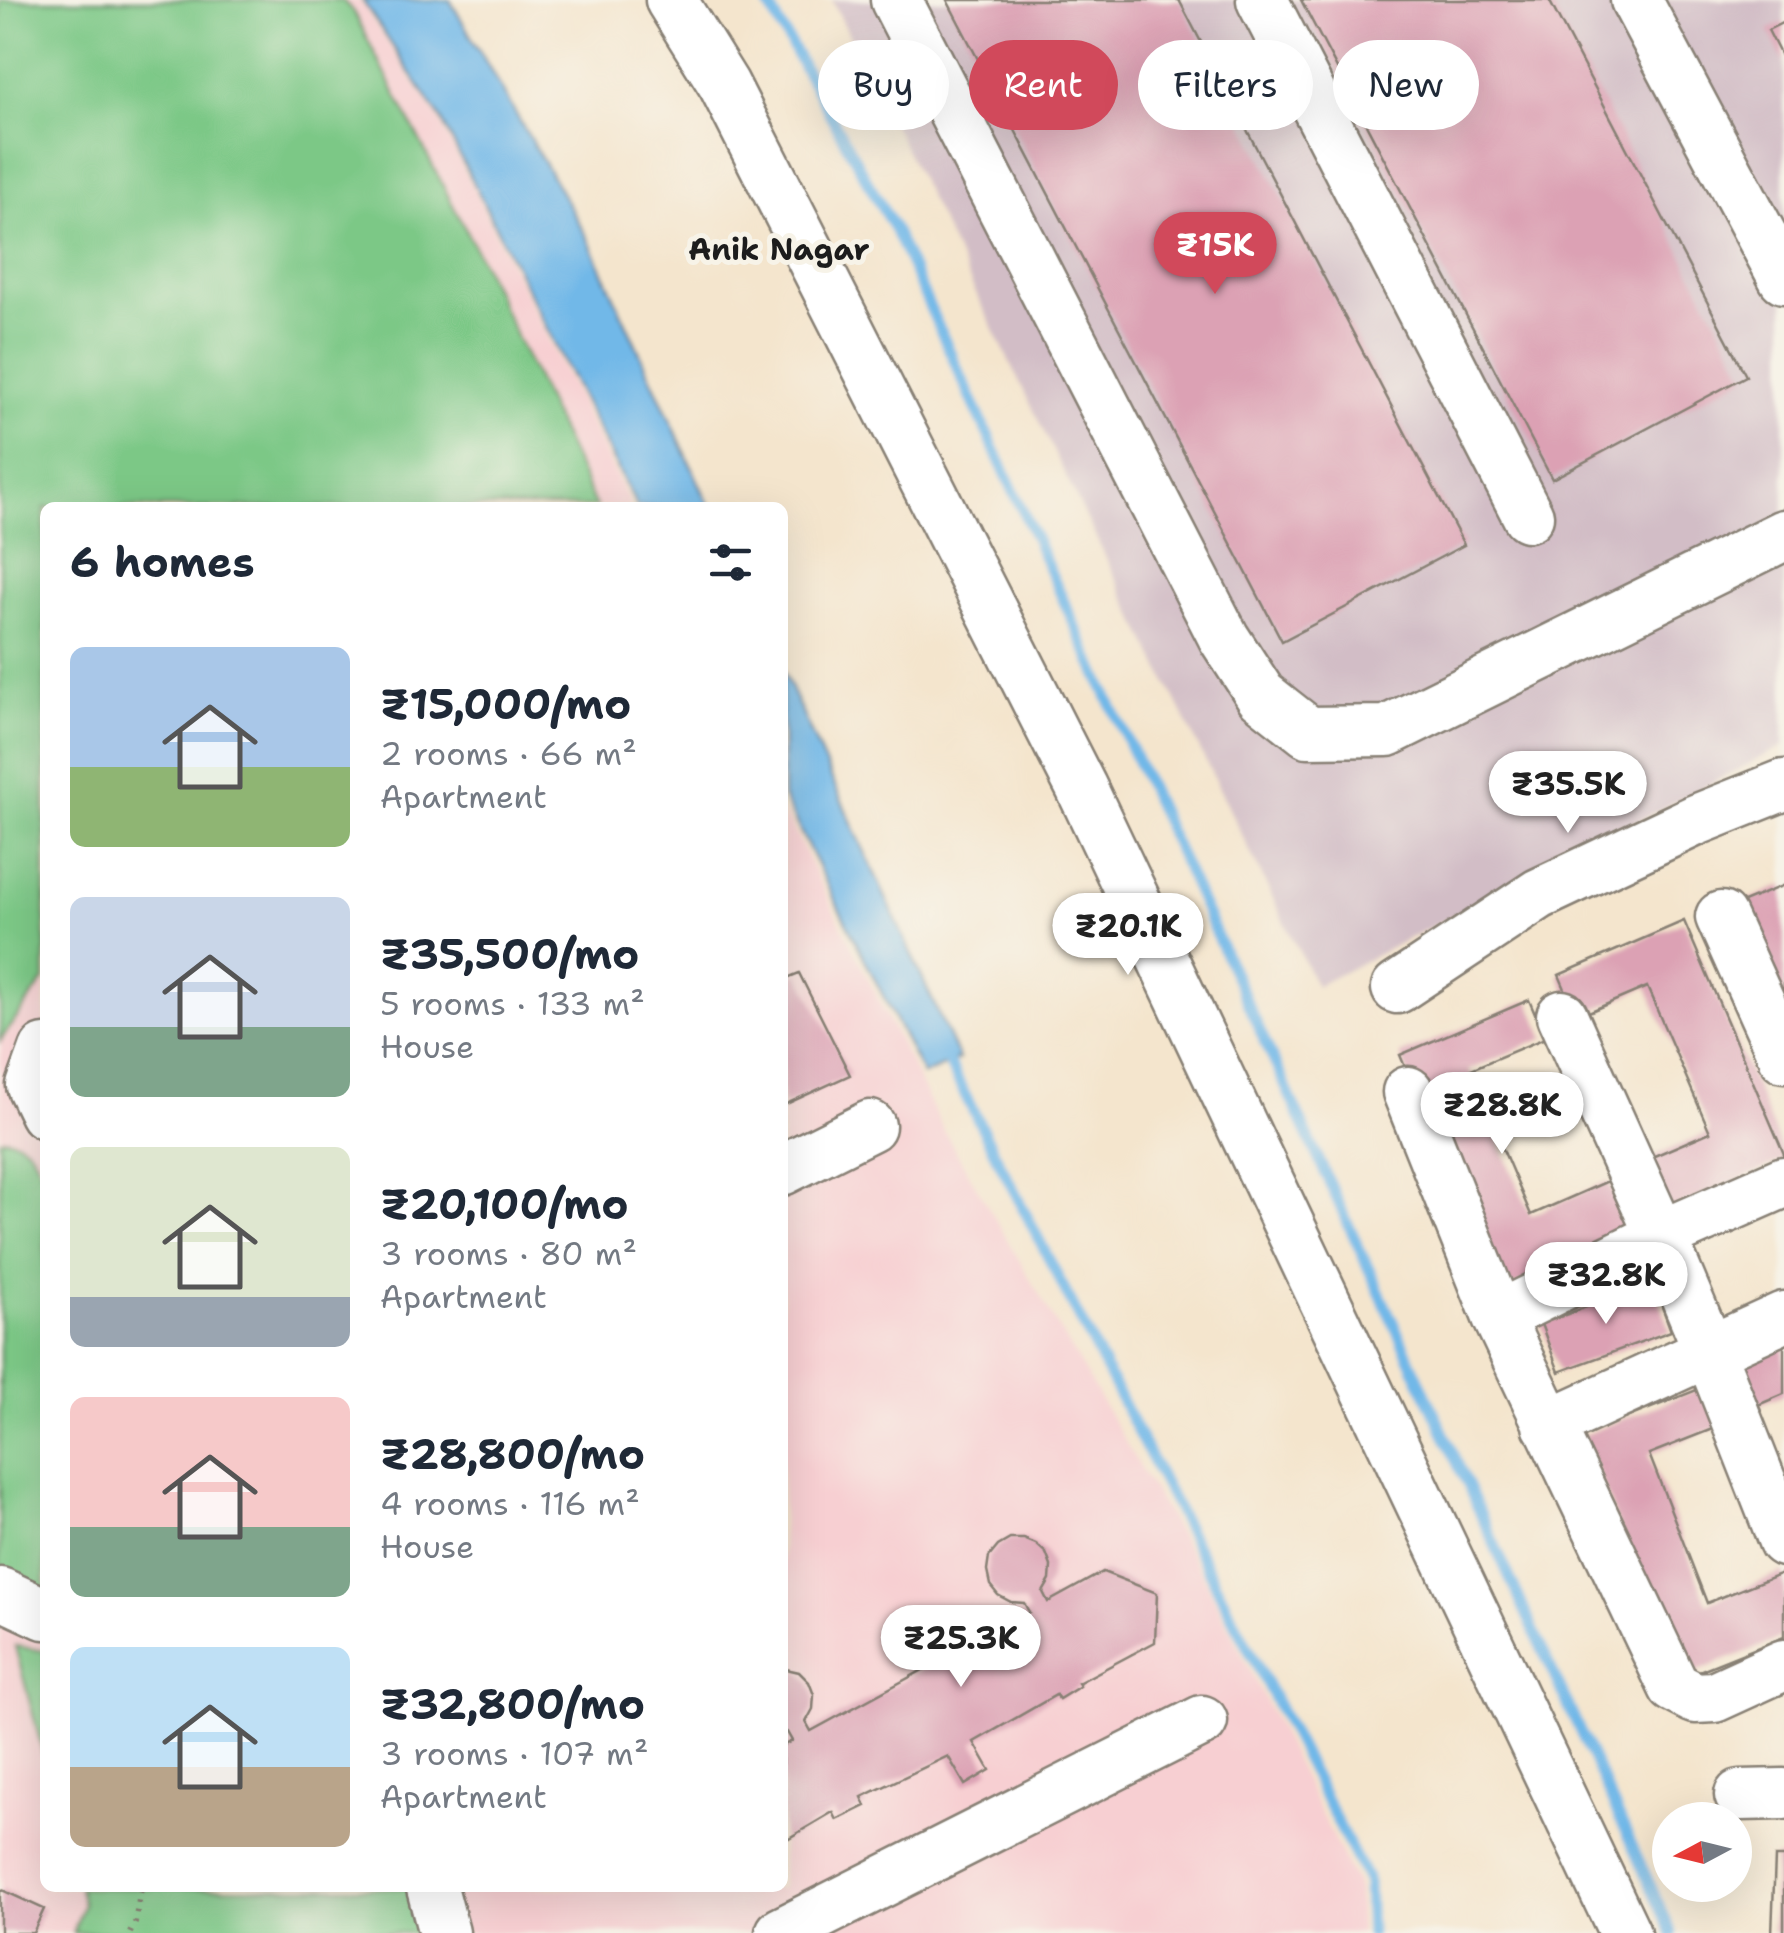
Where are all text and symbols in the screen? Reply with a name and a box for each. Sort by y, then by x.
chip: Buy [818,40,949,130]
chip: Rent [969,40,1118,130]
chip: Filters [1138,40,1313,130]
chip: New [1333,40,1479,130]
pin: ₹15K [1156,212,1274,297]
text: ₹15K [1176,223,1254,266]
district label: Anik Nagar [688,229,870,270]
text: 6 homes [70,534,255,590]
icon: filters [703,535,758,590]
text: ₹15,000/mo [380,676,631,732]
icon: home [150,687,270,807]
text: 2 rooms · 66 m² [380,732,637,775]
pin: ₹35.5K [1487,751,1649,836]
text: ₹35.5K [1511,762,1625,805]
text: Apartment [380,775,547,818]
pin: ₹20.1K [1047,893,1209,978]
text: ₹20.1K [1074,904,1182,947]
text: ₹35,500/mo [380,926,639,982]
icon: home [150,937,270,1057]
text: 5 rooms · 133 m² [380,982,645,1025]
text: House [380,1025,474,1068]
pin: ₹28.8K [1421,1072,1583,1157]
text: ₹28.8K [1443,1083,1561,1126]
text: ₹20,100/mo [380,1176,629,1232]
icon: home [150,1187,270,1307]
text: 3 rooms · 80 m² [380,1232,637,1275]
pin: ₹32.8K [1525,1242,1687,1327]
text: ₹32.8K [1547,1253,1665,1296]
text: Apartment [380,1275,547,1318]
text: ₹28,800/mo [380,1426,645,1482]
icon: home [150,1437,270,1557]
text: 4 rooms · 116 m² [380,1482,640,1525]
text: House [380,1525,474,1568]
pin: ₹25.3K [880,1605,1042,1690]
text: ₹25.3K [903,1616,1019,1659]
text: ₹32,800/mo [380,1676,645,1732]
icon: home [150,1687,270,1807]
text: 3 rooms · 107 m² [380,1732,648,1775]
text: Apartment [380,1775,547,1818]
north arrow [1652,1802,1752,1902]
map controls [1652,1802,1752,1902]

